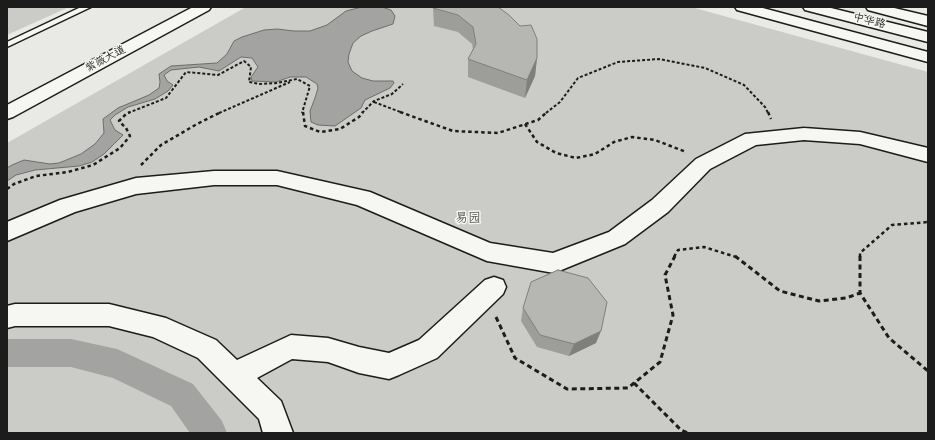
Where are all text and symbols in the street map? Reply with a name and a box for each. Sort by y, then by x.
street label: 中华路 [851,12,887,32]
street label: 紫薇大道 [83,44,129,76]
park label: 易园 [455,212,481,228]

